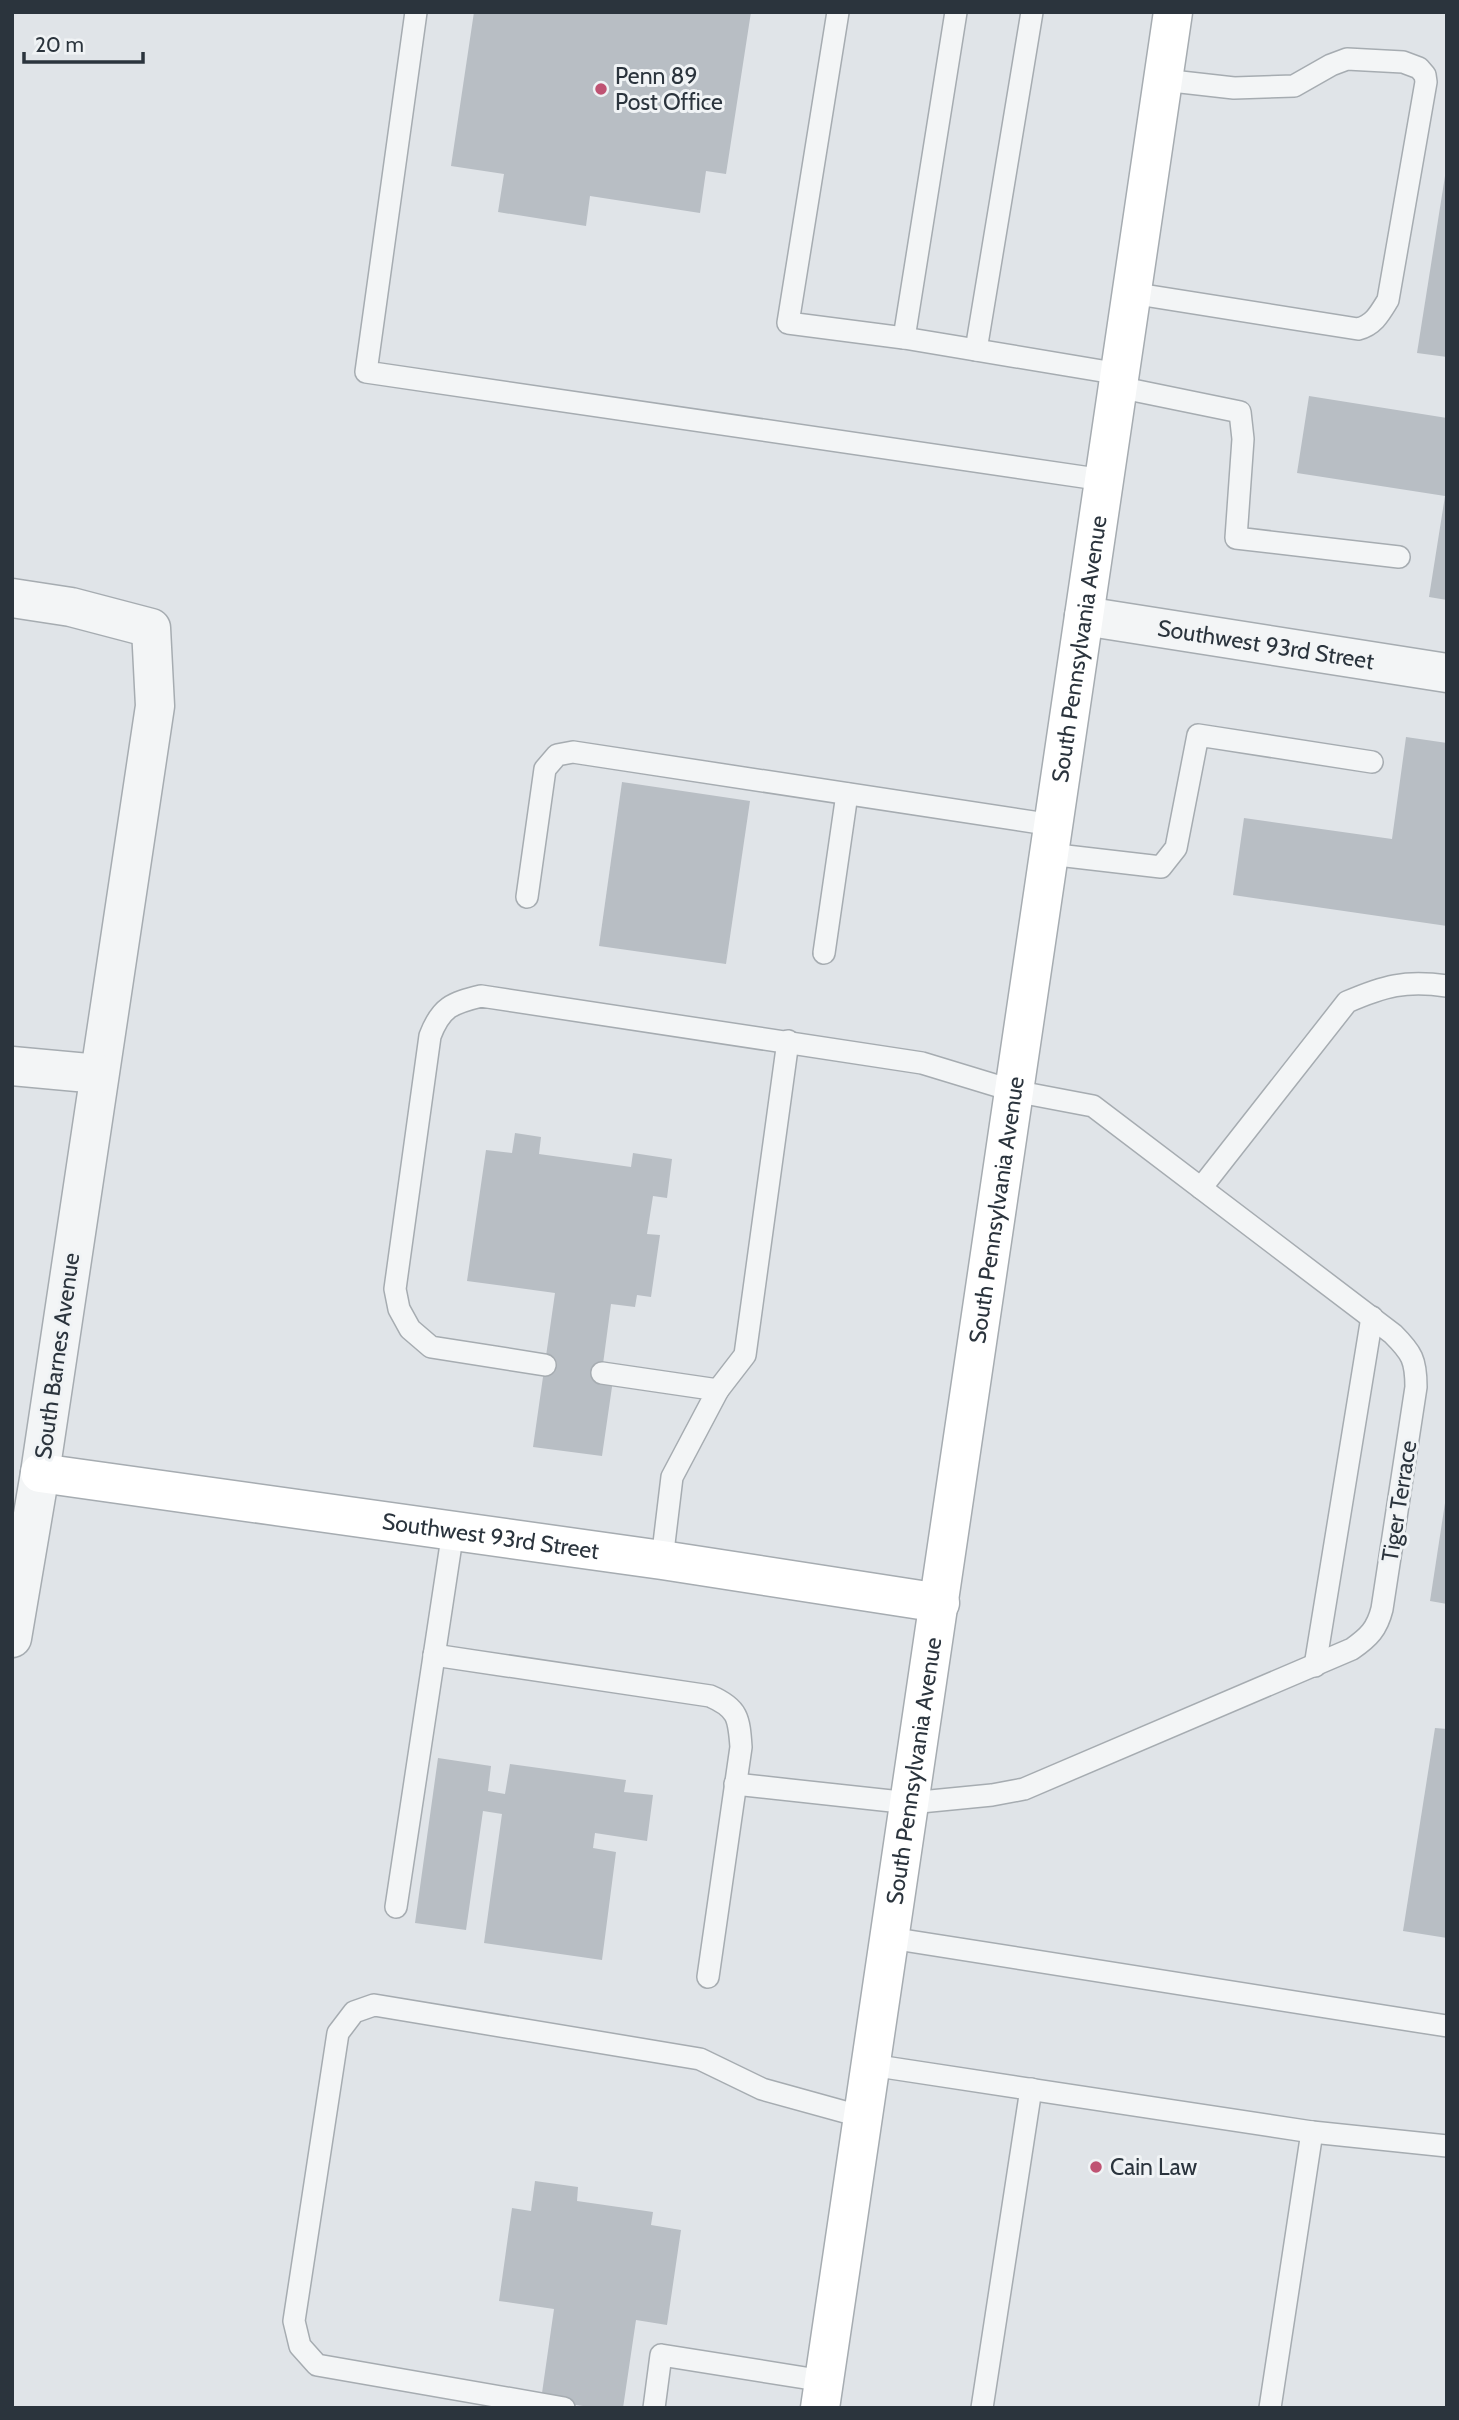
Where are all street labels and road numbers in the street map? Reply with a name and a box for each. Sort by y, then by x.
street label: South Pennsylvania Avenue [1046,513,1113,784]
street label: Southwest 93rd Street [1156,614,1376,675]
street label: South Pennsylvania Avenue [963,1074,1030,1345]
street label: South Barnes Avenue [29,1251,85,1461]
street label: Tiger Terrace [1376,1438,1422,1564]
street label: Southwest 93rd Street [380,1507,601,1565]
street label: South Pennsylvania Avenue [880,1635,947,1906]

